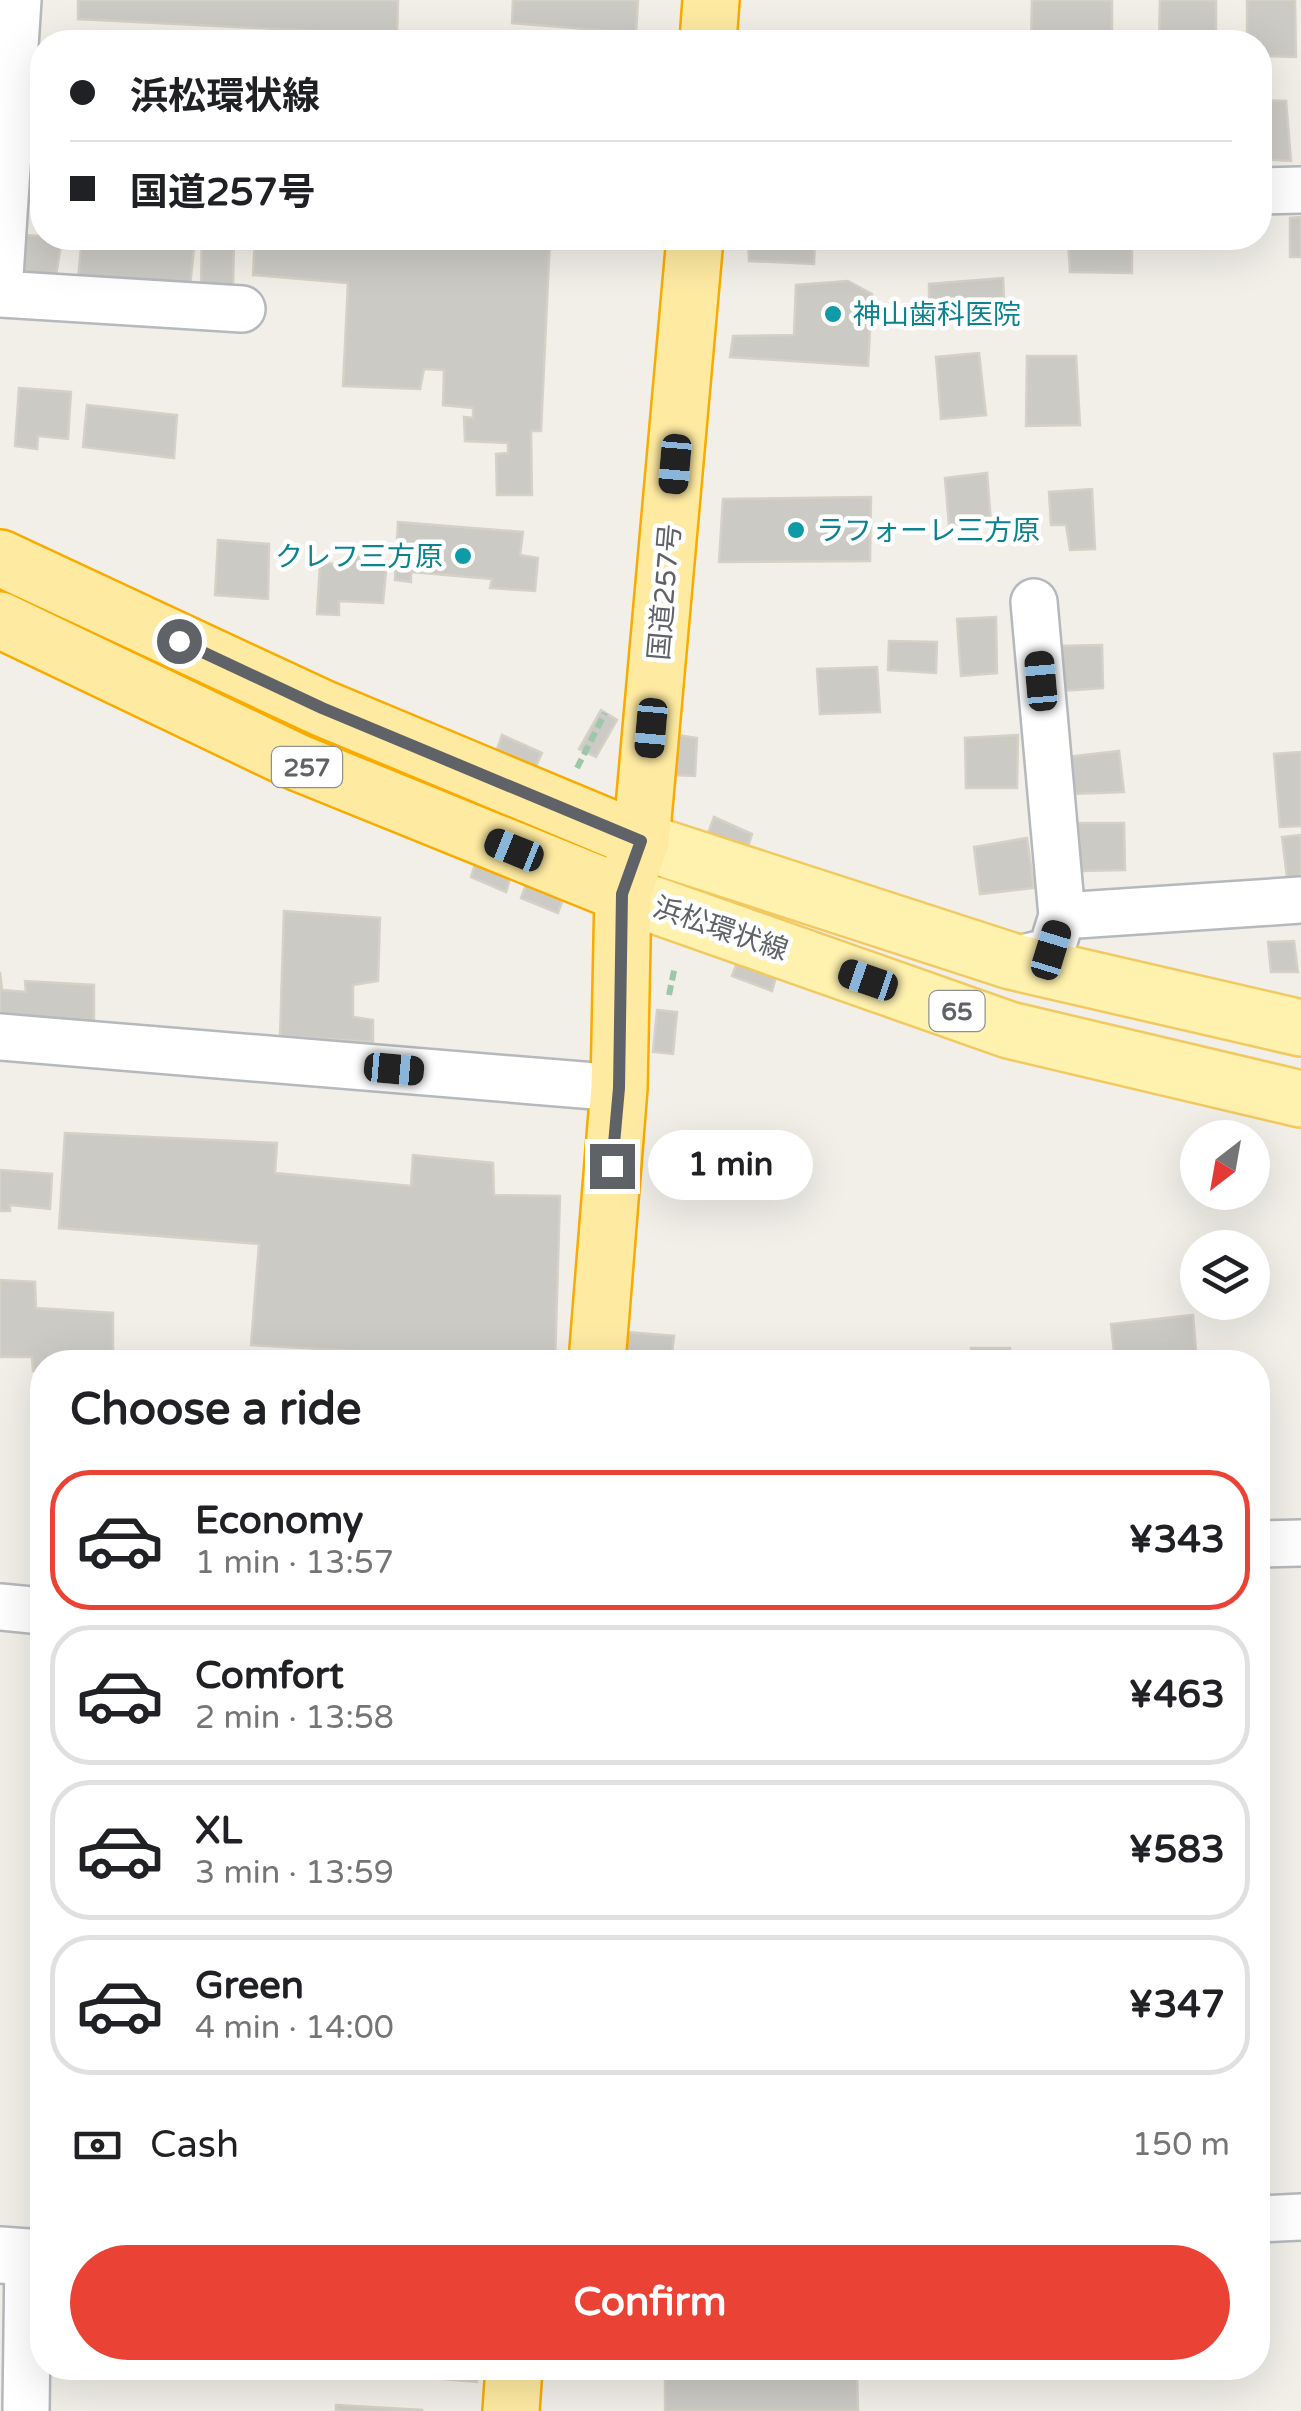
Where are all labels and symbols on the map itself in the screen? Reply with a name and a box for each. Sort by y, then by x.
place label: 神山歯科医院 [853,298,1021,332]
marker: 神山歯科医院 [822,303,844,325]
car [657,433,693,495]
place label: ラフォーレ三方原 [816,514,1040,548]
marker: ラフォーレ三方原 [785,519,807,541]
street label: 国道257号 [642,522,688,662]
place label: クレフ三方原 [275,540,443,574]
marker: クレフ三方原 [452,545,474,567]
route start [157,619,202,664]
car [1023,650,1059,712]
car [633,697,669,759]
road number: 257 [272,747,342,787]
car [481,825,547,875]
street label: 浜松環状線 [649,890,792,968]
car [1028,917,1074,983]
car [835,956,901,1004]
road number: 65 [930,991,984,1031]
car [363,1051,425,1087]
north arrow [1180,1120,1270,1210]
callout: 1 min [647,1131,812,1201]
route end [590,1144,635,1189]

